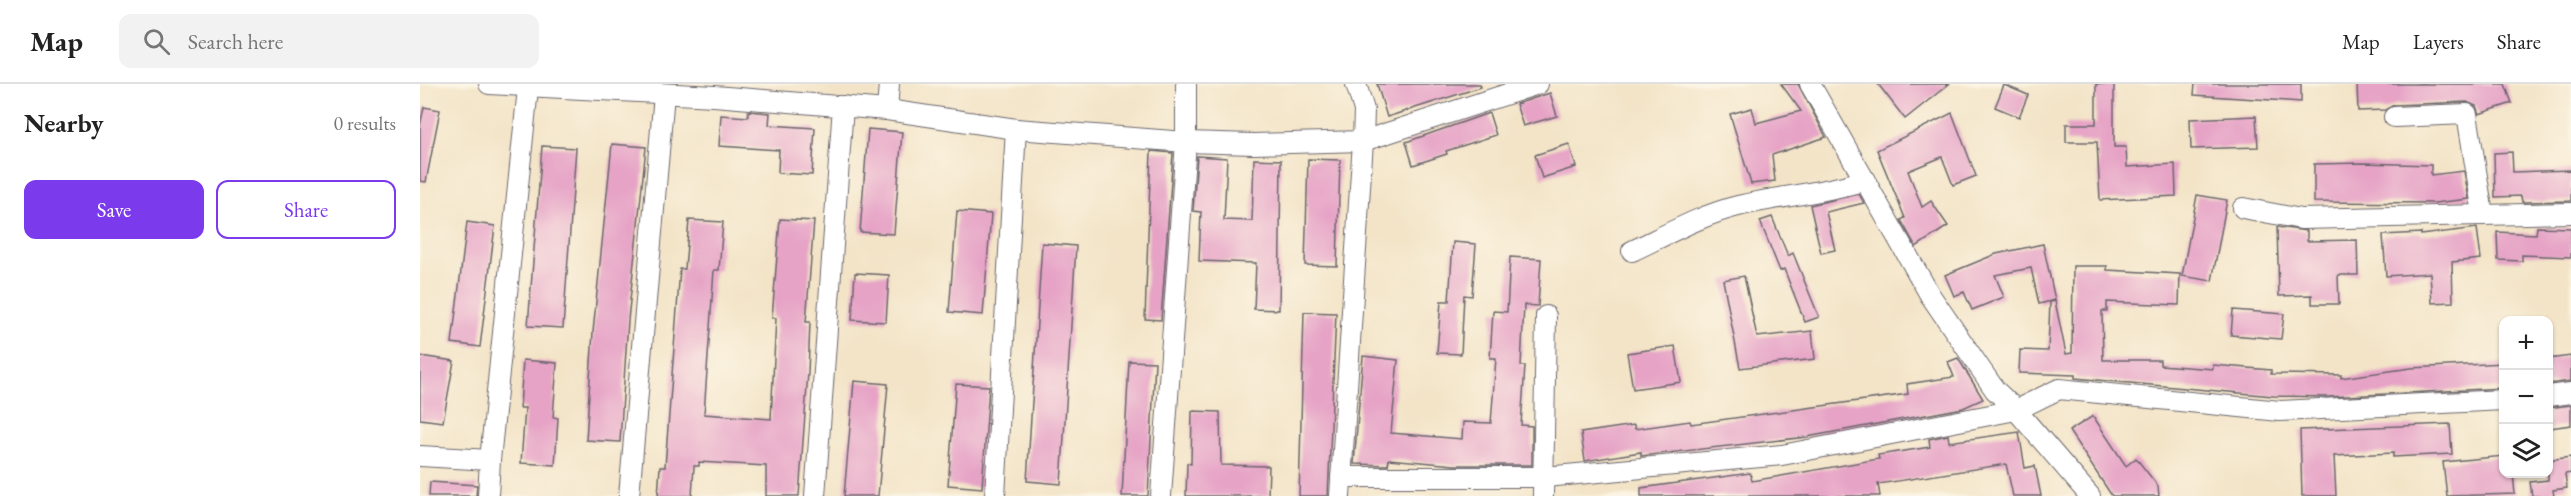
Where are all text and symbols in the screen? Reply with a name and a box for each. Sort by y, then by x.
search box [119,14,539,68]
text: Map [30,23,83,59]
icon: search [140,25,173,58]
text: Search here [188,27,283,56]
text: Map [2342,28,2380,55]
text: Layers [2413,28,2464,55]
text: Share [2497,28,2541,55]
text: Nearby [24,106,104,140]
text: 0 results [333,110,396,136]
button: Save [24,180,204,239]
button: Share [216,180,396,239]
map controls [2499,316,2553,478]
button: + [2499,316,2553,370]
button: − [2499,370,2553,424]
button: layers [2499,424,2553,478]

